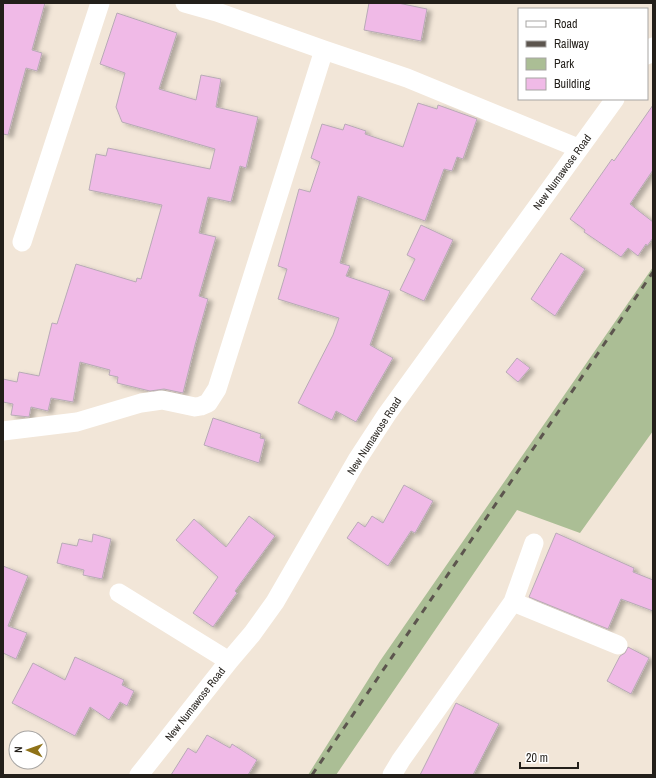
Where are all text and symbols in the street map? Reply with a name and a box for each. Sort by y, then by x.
legend [518,8,648,100]
text: Road [554,16,578,32]
text: Railway [554,36,589,52]
text: Park [554,56,574,72]
text: Building [554,76,591,92]
street label: New Numawose Road [530,132,594,212]
street label: New Numawose Road [344,395,404,477]
street label: New Numawose Road [162,664,228,744]
north arrow [8,730,48,770]
scale bar [520,744,578,770]
text: N [11,746,25,753]
text: 20 m [526,750,548,766]

